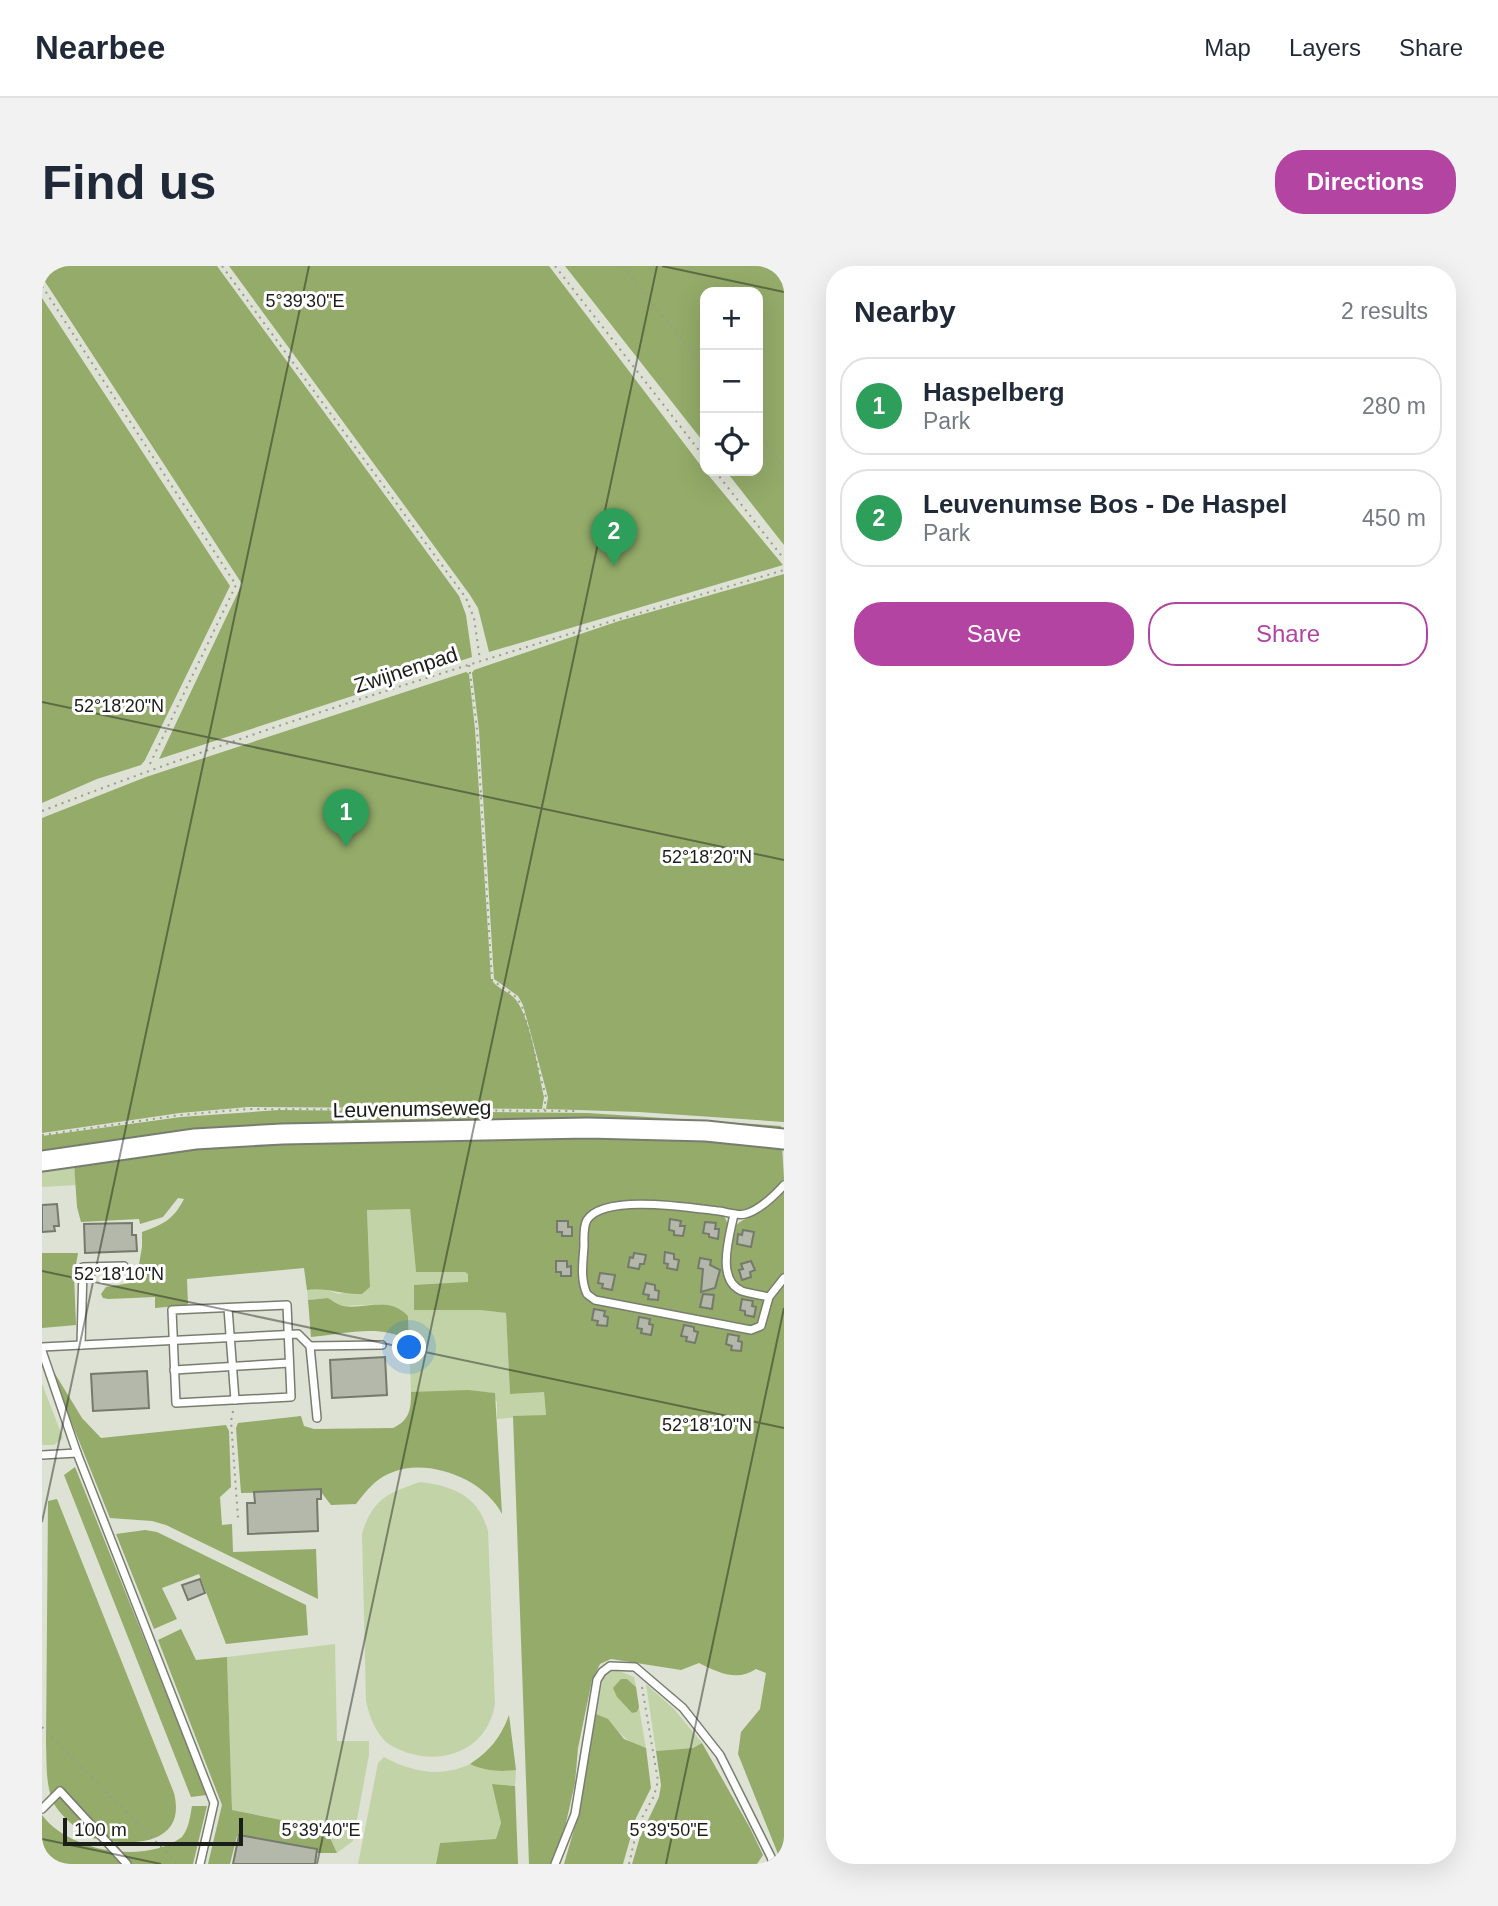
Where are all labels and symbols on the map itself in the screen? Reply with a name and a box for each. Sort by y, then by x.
text: 5°39'30"E [265,291,345,311]
pin: 2 [591,508,637,566]
street label: Zwijnenpad [351,642,460,697]
text: 52°18'20"N [74,696,164,716]
pin: 1 [323,789,369,847]
text: 52°18'20"N [662,847,752,867]
street label: Leuvenumseweg [332,1096,492,1121]
text: 52°18'10"N [74,1264,164,1284]
your location [392,1330,426,1364]
text: 52°18'10"N [662,1415,752,1435]
scale bar [63,1815,243,1847]
text: 5°39'40"E [281,1820,361,1840]
text: 5°39'50"E [629,1820,709,1840]

